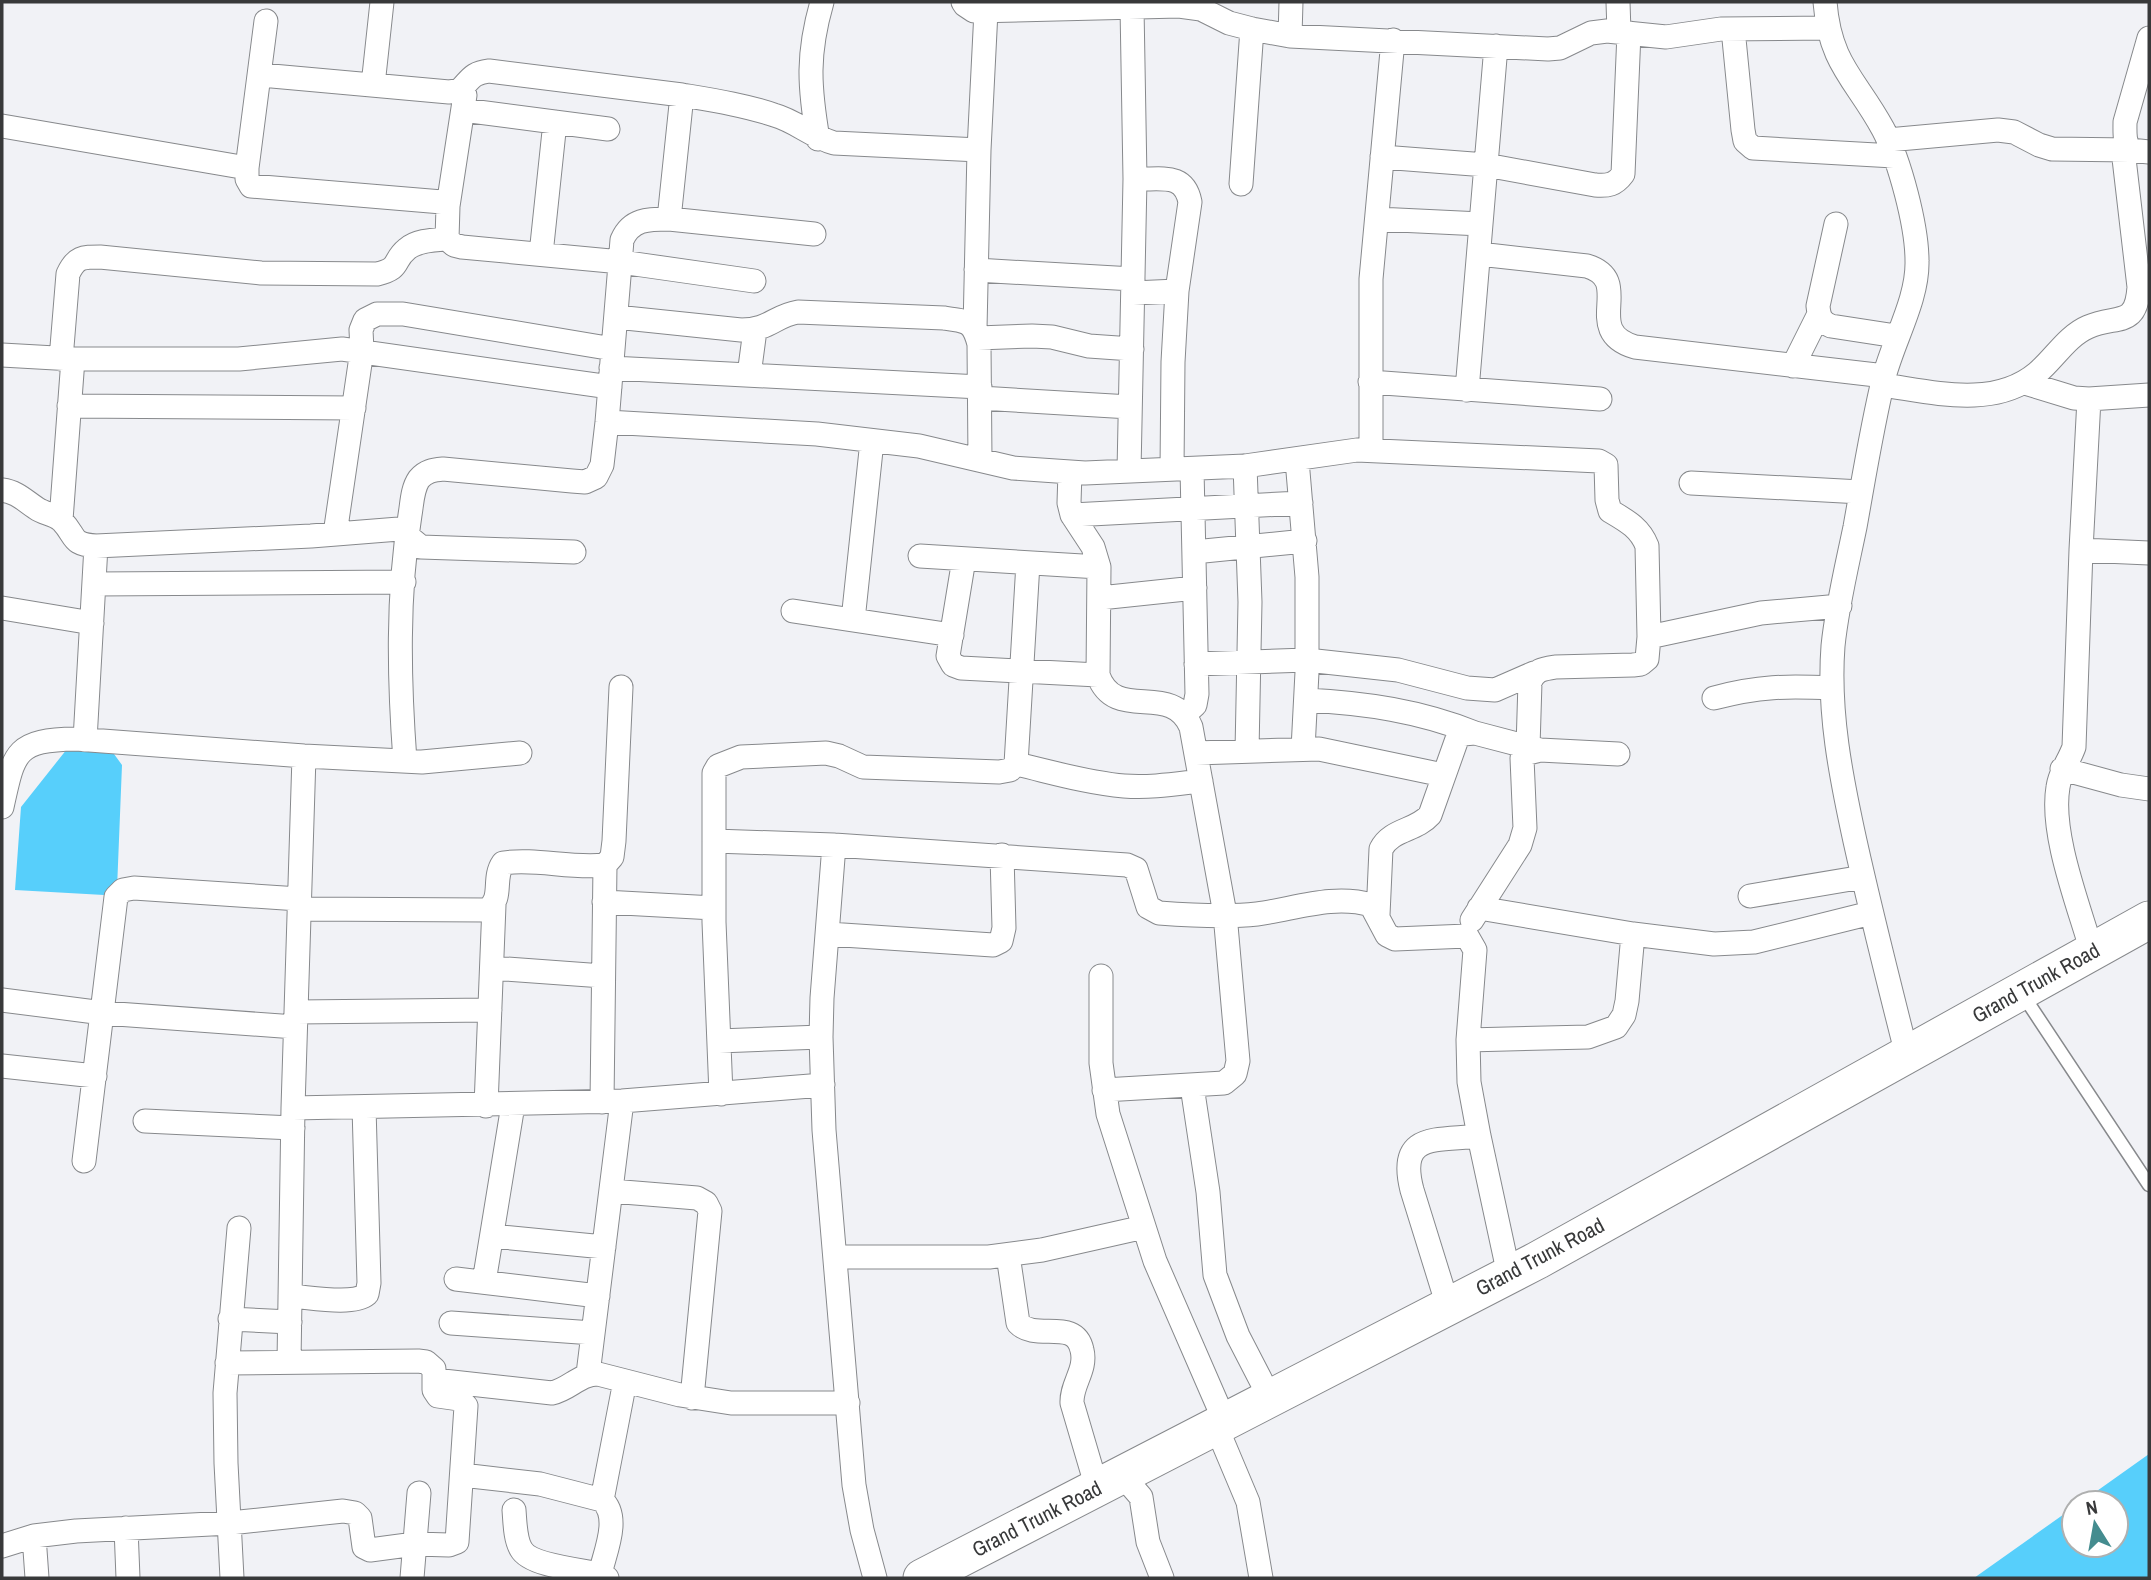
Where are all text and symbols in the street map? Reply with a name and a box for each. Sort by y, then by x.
street label: Grand Trunk Road [1967,936,2105,1030]
street label: Grand Trunk Road [1470,1210,1609,1303]
street label: Grand Trunk Road [967,1473,1106,1564]
north arrow [2060,1489,2130,1559]
text: N [2084,1493,2100,1521]

